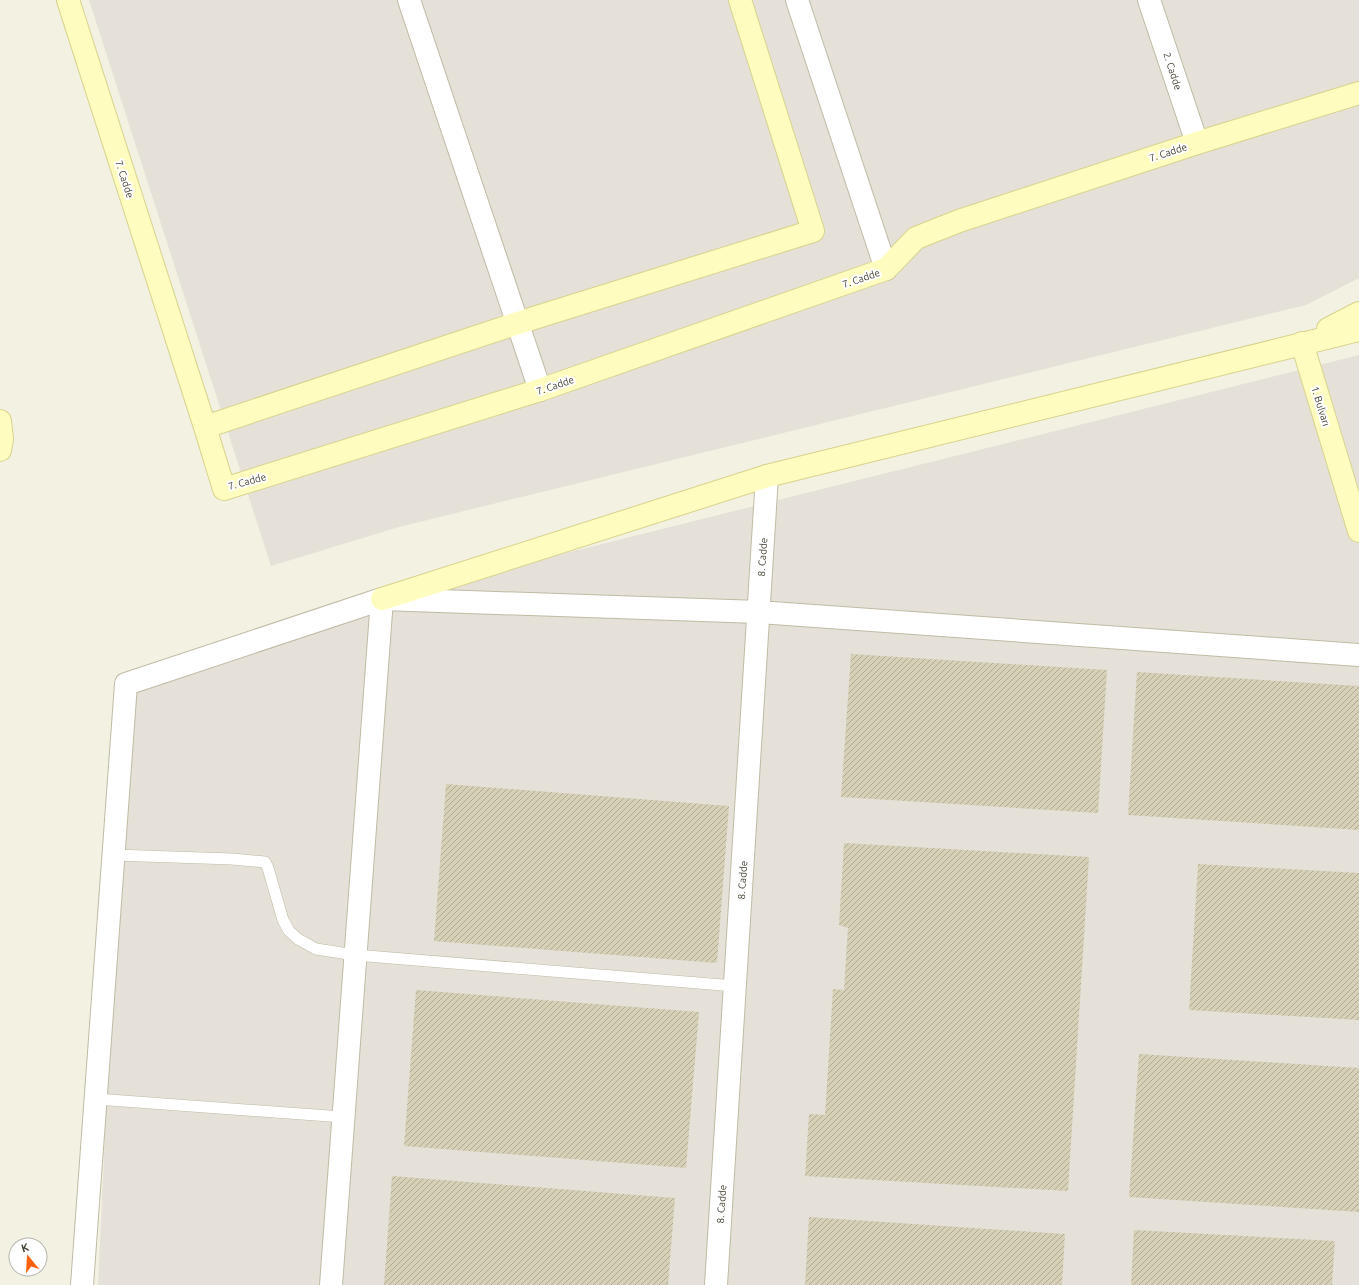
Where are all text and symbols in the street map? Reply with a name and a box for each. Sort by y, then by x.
street label: 2. Cadde [1161,51,1184,91]
street label: 7. Cadde [1148,141,1188,164]
street label: 7. Cadde [113,159,136,199]
street label: 7. Cadde [841,267,881,290]
street label: 7. Cadde [535,374,575,397]
street label: 1. Bulvarı [1309,385,1332,428]
street label: 7. Cadde [227,471,267,492]
street label: 8. Cadde [756,537,769,577]
street label: 8. Cadde [736,860,749,900]
street label: 8. Cadde [715,1184,728,1224]
north arrow [8,1237,48,1277]
text: K [20,1240,31,1254]

